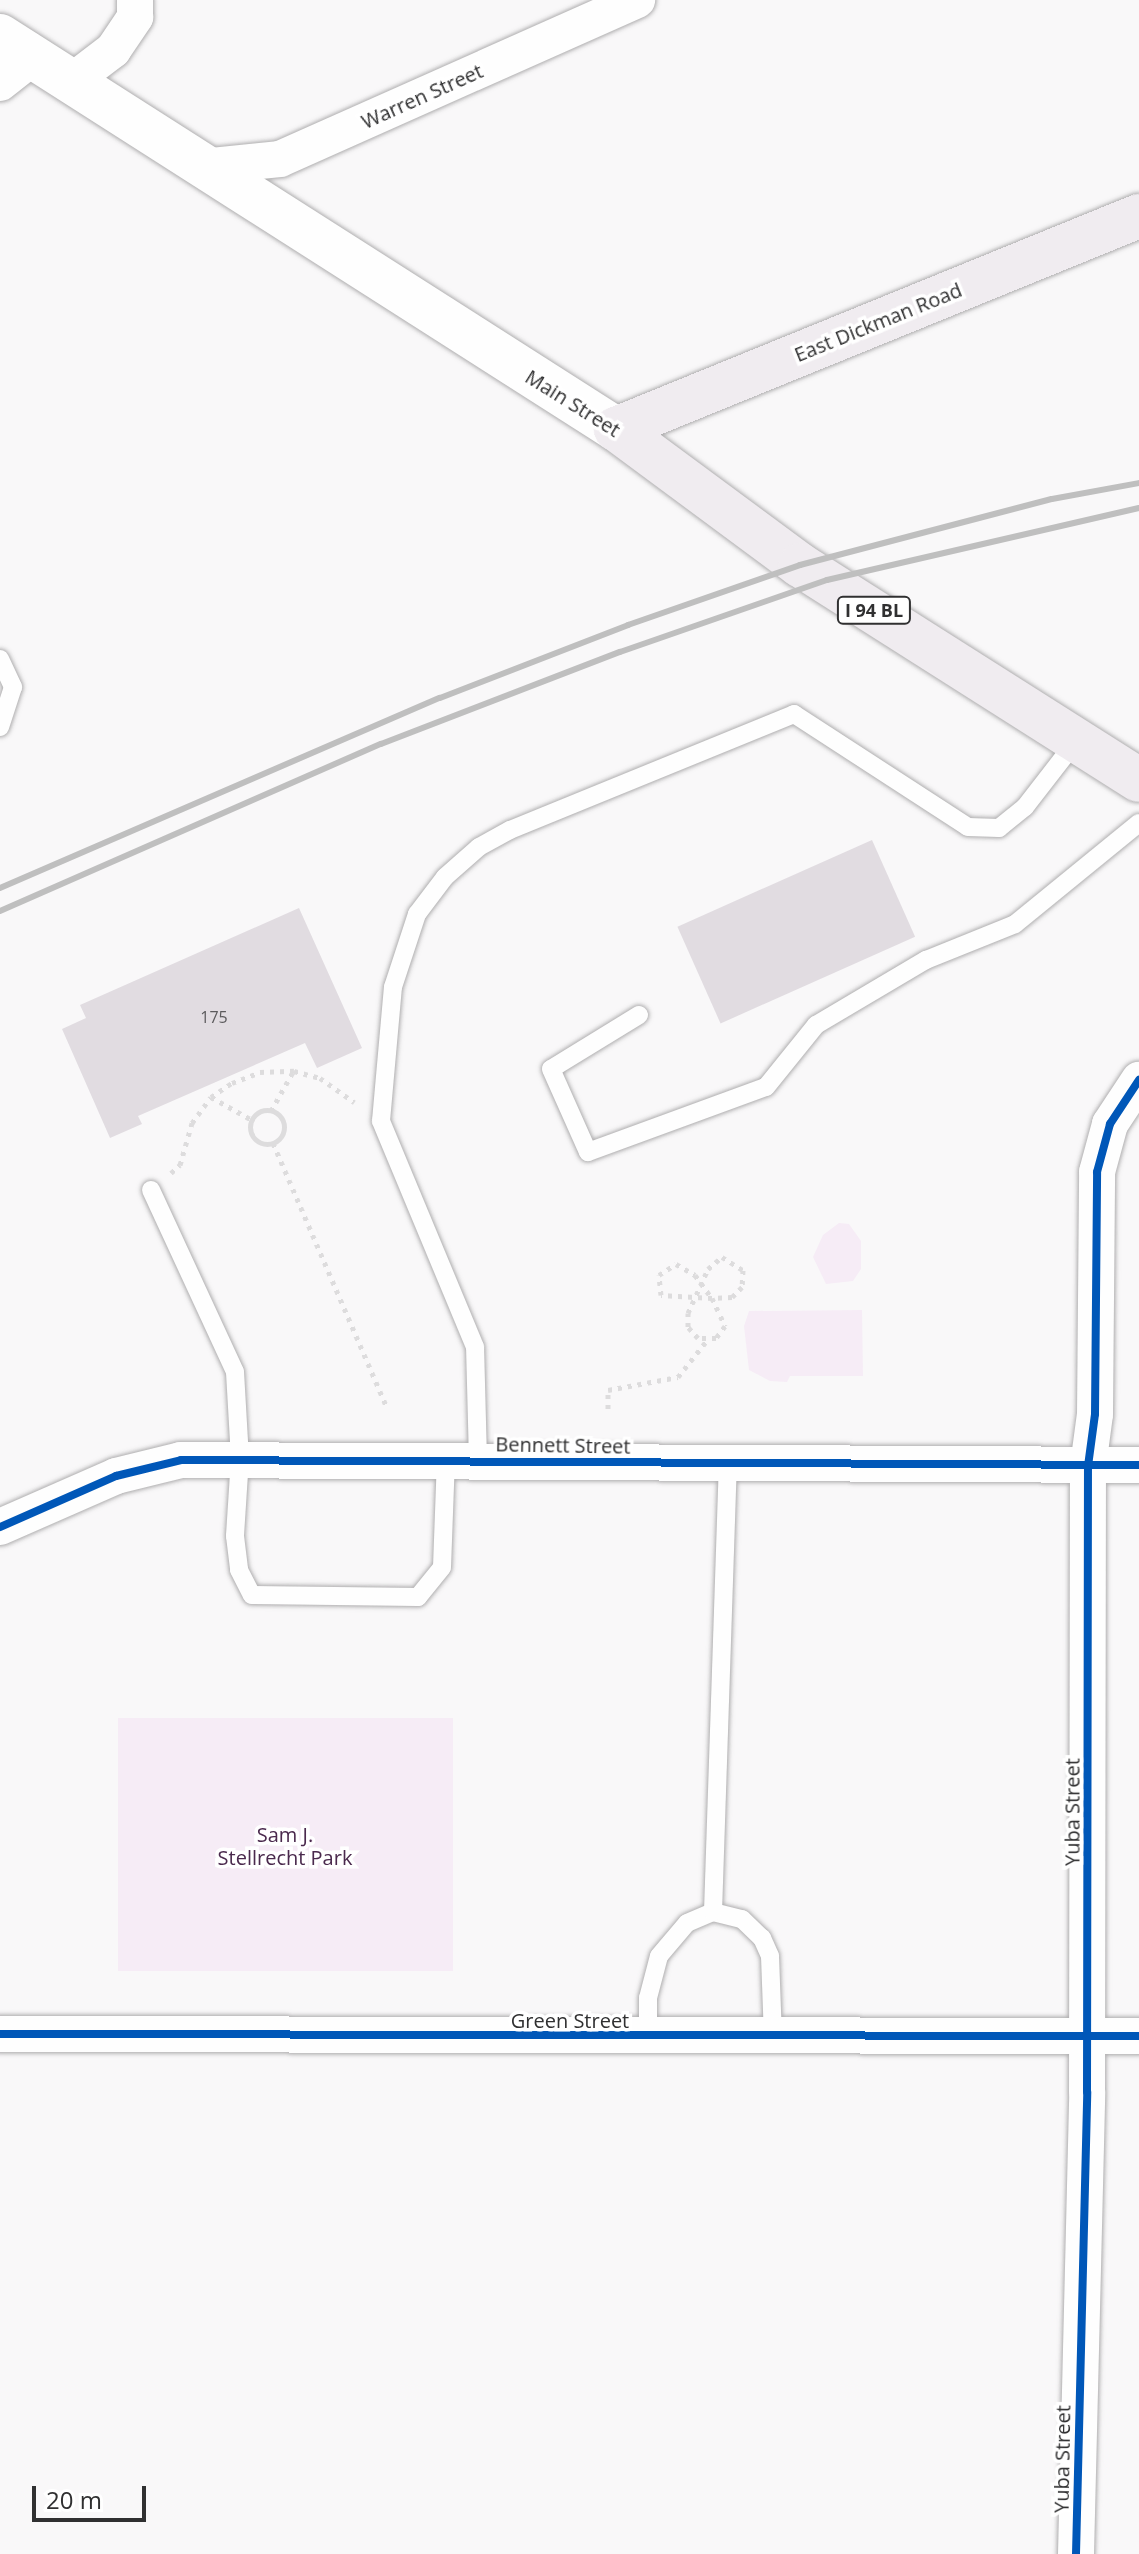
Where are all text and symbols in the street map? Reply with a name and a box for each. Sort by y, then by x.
street label: Warren Street [358,59,486,133]
street label: East Dickman Road [791,277,965,367]
street label: Main Street [521,364,625,442]
road number: I 94 BL [836,596,912,624]
house number: 175 [200,1007,228,1027]
street label: Bennett Street [495,1432,631,1458]
street label: Yuba Street [1060,1758,1084,1866]
park label: Sam J. Stellrecht Park [218,1822,352,1869]
street label: Green Street [511,2008,629,2032]
street label: Yuba Street [1049,2405,1075,2513]
scale bar [36,2470,150,2520]
text: 20 m [46,2483,102,2516]

